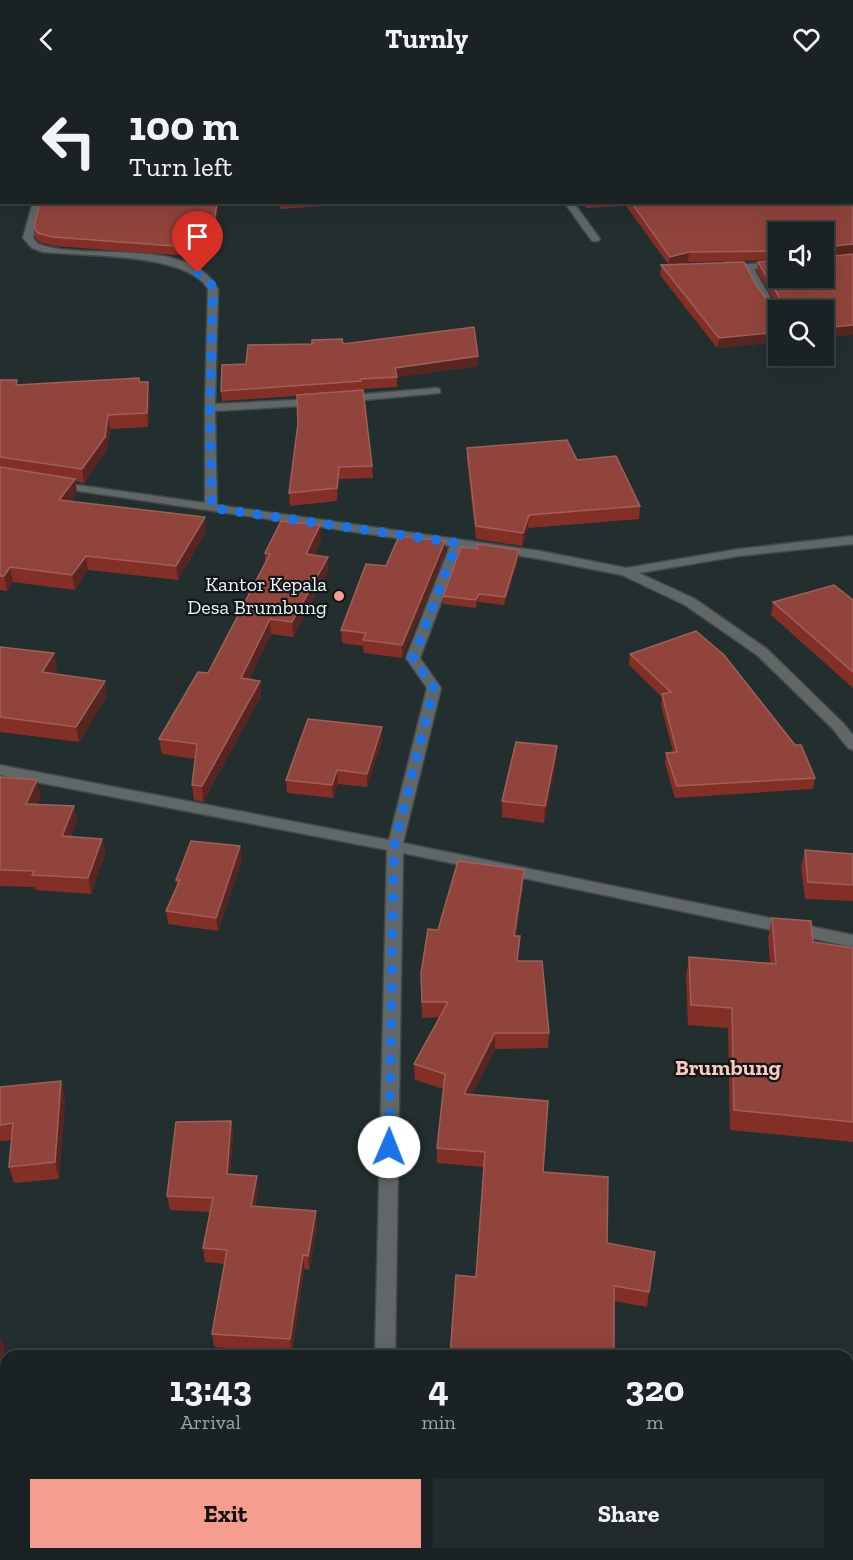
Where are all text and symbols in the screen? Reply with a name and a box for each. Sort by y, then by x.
icon: back [30,23,63,56]
text: Turnly [385,23,468,55]
icon: heart [790,23,823,56]
text: 100 m [129,100,239,151]
icon: left [30,102,108,180]
text: Turn left [129,151,232,183]
pin [172,211,223,273]
icon: arrive [181,220,214,253]
map controls [768,222,834,366]
button: sound [768,222,834,288]
button: search [768,300,834,366]
place label: Kantor Kepala Desa Brumbung [187,572,327,619]
marker: Kantor Kepala Desa Brumbung [332,589,346,603]
district label: Brumbung [675,1054,782,1081]
position arrow [357,1115,421,1179]
text: 13:43 [170,1367,252,1410]
text: 4 [428,1367,449,1410]
text: 320 [625,1367,684,1410]
text: Arrival [181,1410,241,1434]
text: min [421,1410,456,1434]
text: m [646,1410,663,1434]
button: Exit [30,1479,421,1548]
button: Share [433,1479,824,1548]

